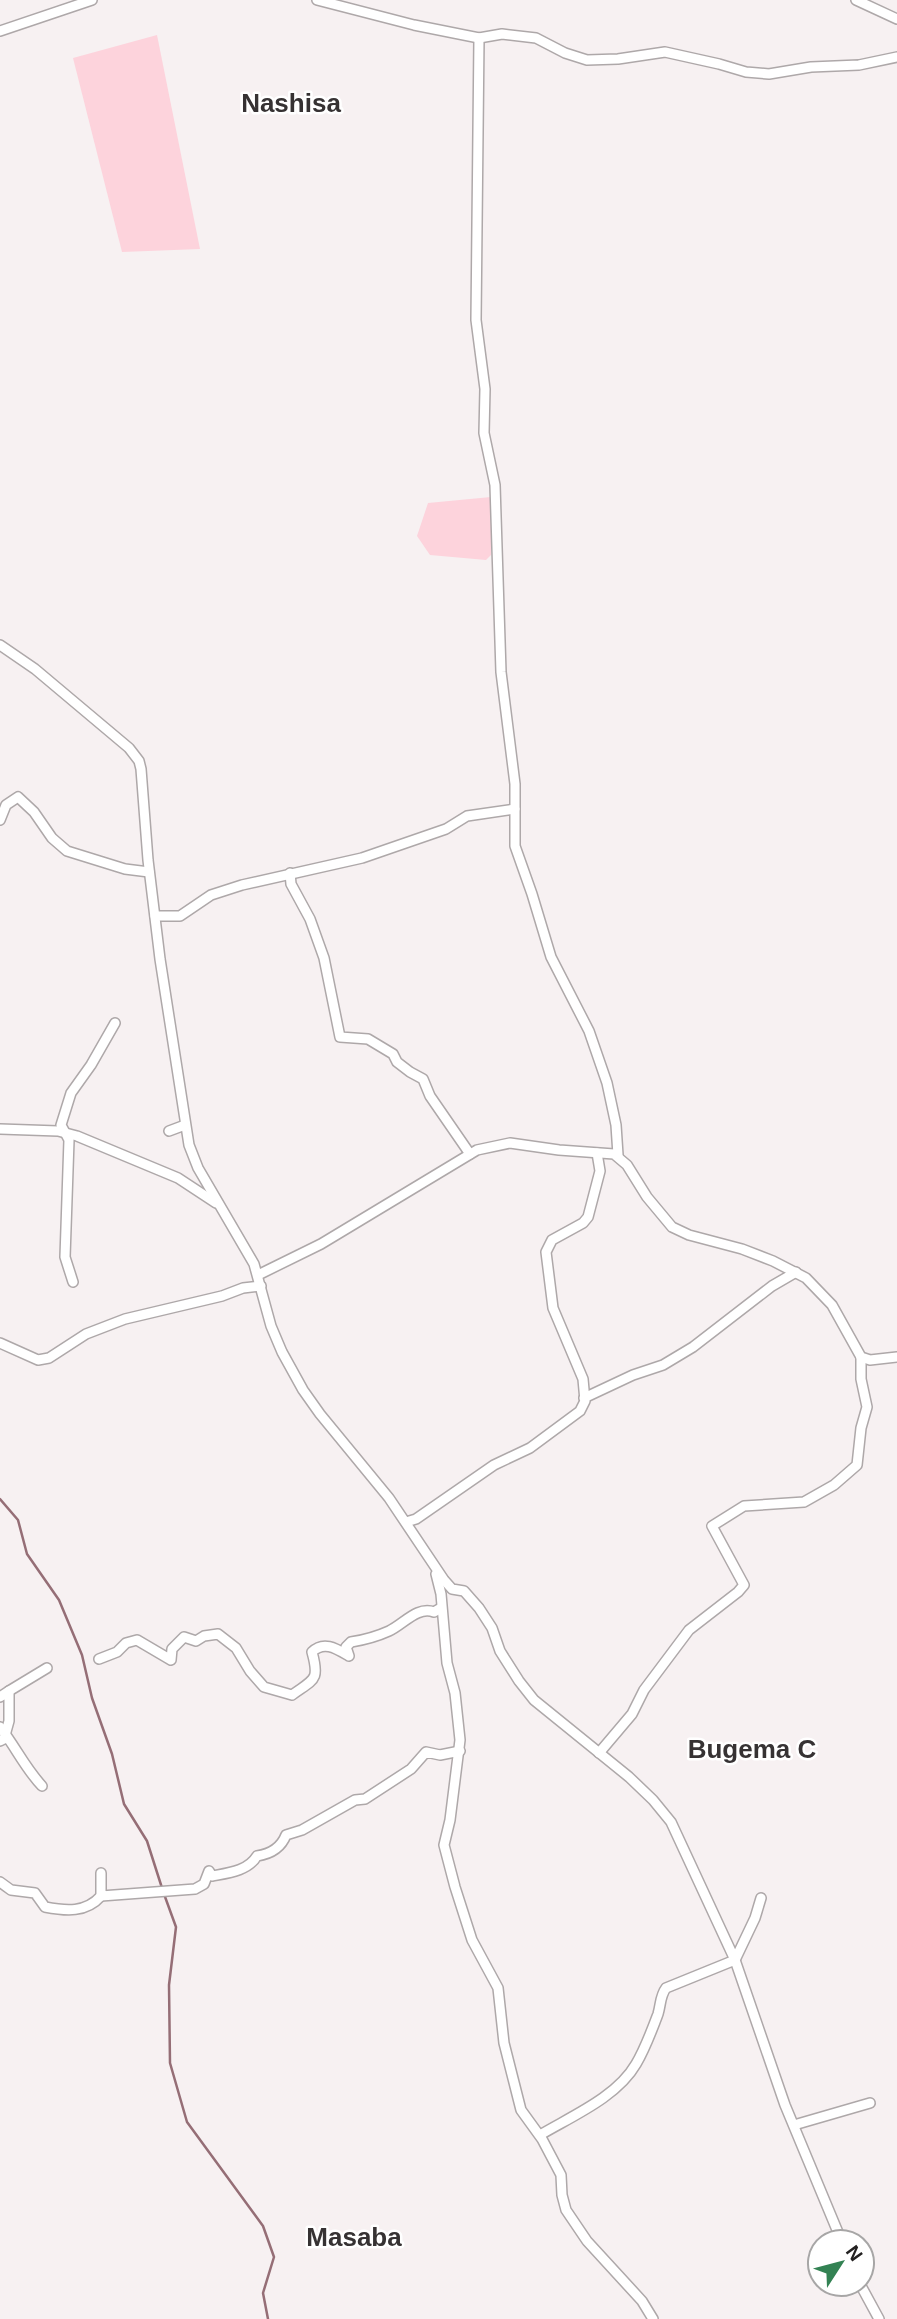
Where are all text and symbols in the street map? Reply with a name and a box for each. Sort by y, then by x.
district label: Nashisa [241,88,341,118]
district label: Bugema C [688,1734,817,1764]
district label: Masaba [306,2222,402,2252]
north arrow [806,2228,876,2298]
text: N [842,2242,867,2265]

